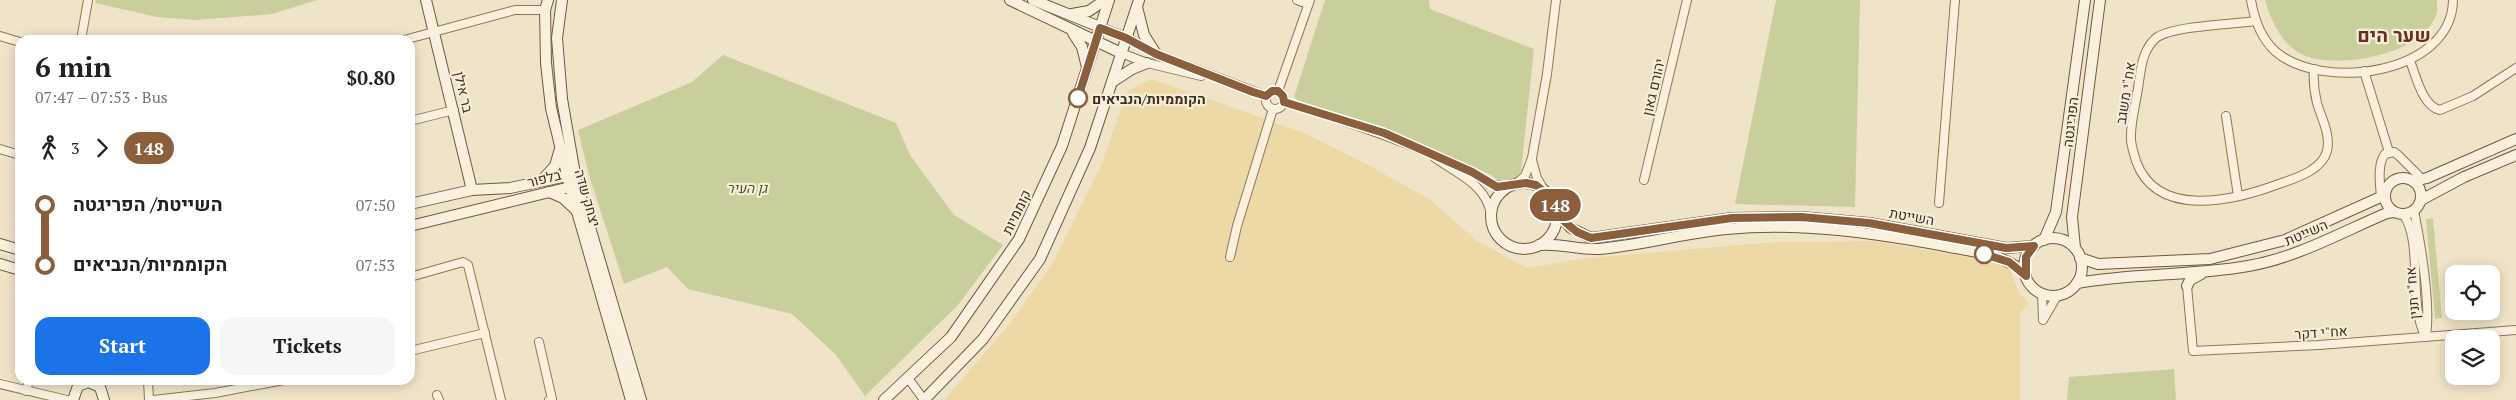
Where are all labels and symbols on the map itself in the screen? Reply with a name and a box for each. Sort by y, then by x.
district label: שער הים [2357,22,2431,47]
street label: יהורם גאון [1637,56,1669,118]
street label: אח"י משגב [2111,60,2139,126]
street label: בר אילן [450,69,478,115]
marker: הקוממיות/הנביאים [1068,88,1088,108]
place label: הקוממיות/הנביאים [1092,89,1206,108]
street label: הפריגטה [2058,96,2082,148]
street label: בלפור [525,164,564,191]
street label: יצחק שדה [571,167,605,229]
park label: גן העיר [727,178,769,197]
street label: קוממיות [997,186,1035,238]
line badge: 148 [1526,189,1584,221]
street label: השייטת [1888,203,1936,229]
street label: השייטת [2281,214,2331,250]
unlabelled marker [1974,244,1994,264]
street label: אח"י תנין [2400,266,2424,320]
street label: אח"י דקר [2294,321,2348,343]

